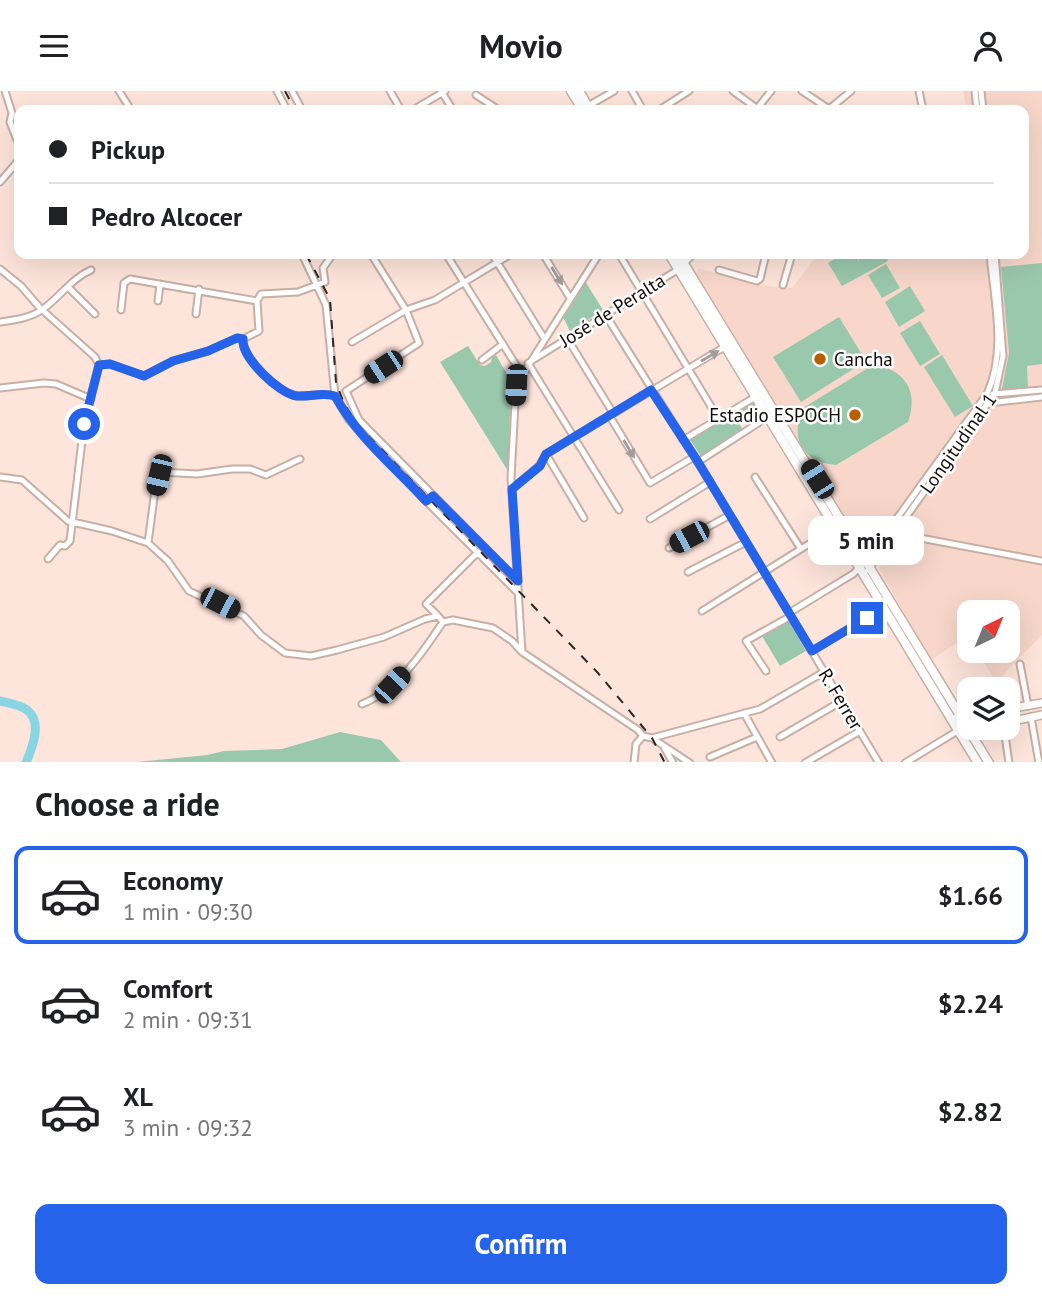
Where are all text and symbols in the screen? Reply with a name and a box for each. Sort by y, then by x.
text: Movio [479,25,563,67]
icon: menu [35,27,73,65]
icon: person [969,27,1007,65]
text: Pickup [91,133,165,166]
text: Pedro Alcocer [91,200,242,233]
one-way arrow [550,266,563,286]
street label: José de Peralta [554,268,669,353]
car [360,347,407,387]
place label: Cancha [834,347,893,371]
one-way arrow [700,350,719,362]
marker: Cancha [812,351,828,367]
car [505,363,528,407]
street label: Longitudinal 1 [915,388,1001,498]
place label: Estadio ESPOCH [709,403,841,427]
marker: Estadio ESPOCH [847,407,863,423]
route start [68,408,100,440]
one-way arrow [623,440,635,459]
car [145,452,174,498]
car [797,456,838,502]
callout: 5 min [809,517,925,566]
car [666,518,713,556]
text: 5 min [838,526,894,555]
car [197,584,244,622]
north arrow [957,600,1020,663]
map controls [957,600,1020,740]
route end [851,602,883,634]
car [370,662,415,708]
street label: R. Ferrer [813,664,869,735]
button: layers [957,677,1020,740]
text: Choose a ride [35,783,220,825]
icon: car [39,864,102,927]
text: Economy [123,864,223,897]
text: $1.66 [938,879,1003,912]
text: 1 min · 09:30 [123,897,253,926]
icon: car [39,972,102,1035]
text: Comfort [123,972,213,1005]
text: $2.24 [938,987,1003,1020]
text: 2 min · 09:31 [123,1005,253,1034]
icon: car [39,1080,102,1143]
text: XL [123,1080,153,1113]
text: $2.82 [938,1095,1003,1128]
text: 3 min · 09:32 [123,1113,253,1142]
button: Confirm [35,1204,1007,1284]

